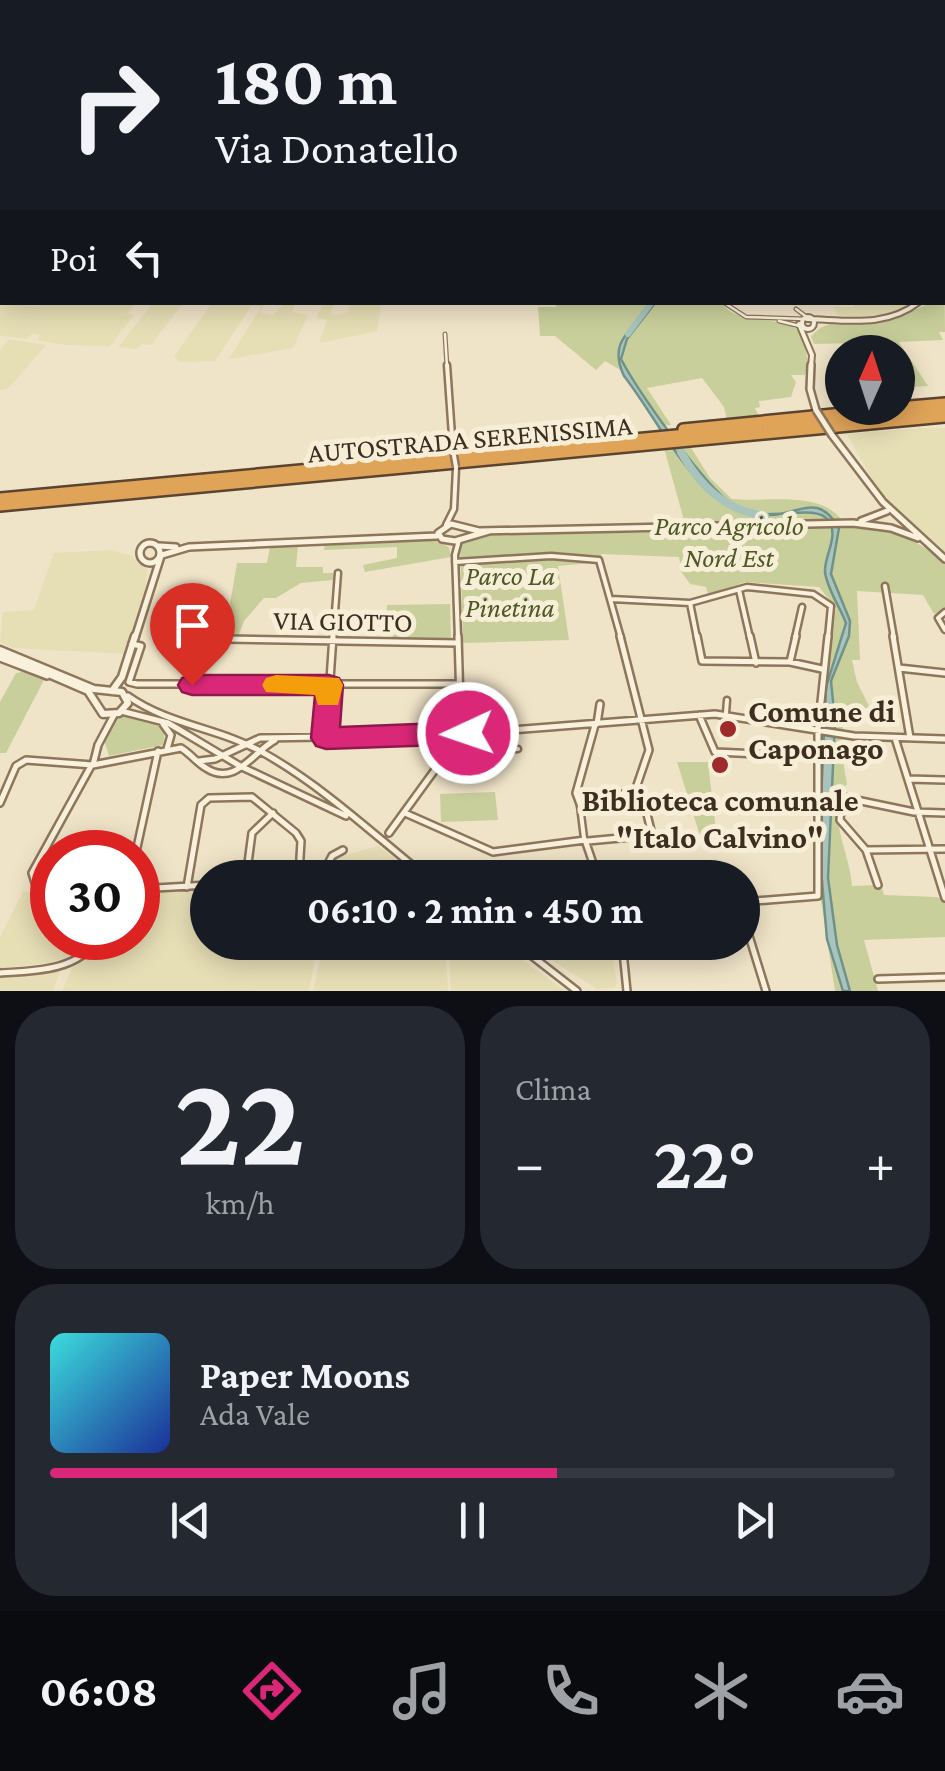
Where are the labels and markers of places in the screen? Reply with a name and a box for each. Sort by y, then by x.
pin [150,583,235,686]
place label: Comune di Caponago [748,693,895,766]
marker: Comune di Caponago [717,718,739,740]
marker: Biblioteca comunale "Italo Calvino" [709,754,731,776]
place label: Biblioteca comunale "Italo Calvino" [581,782,859,855]

